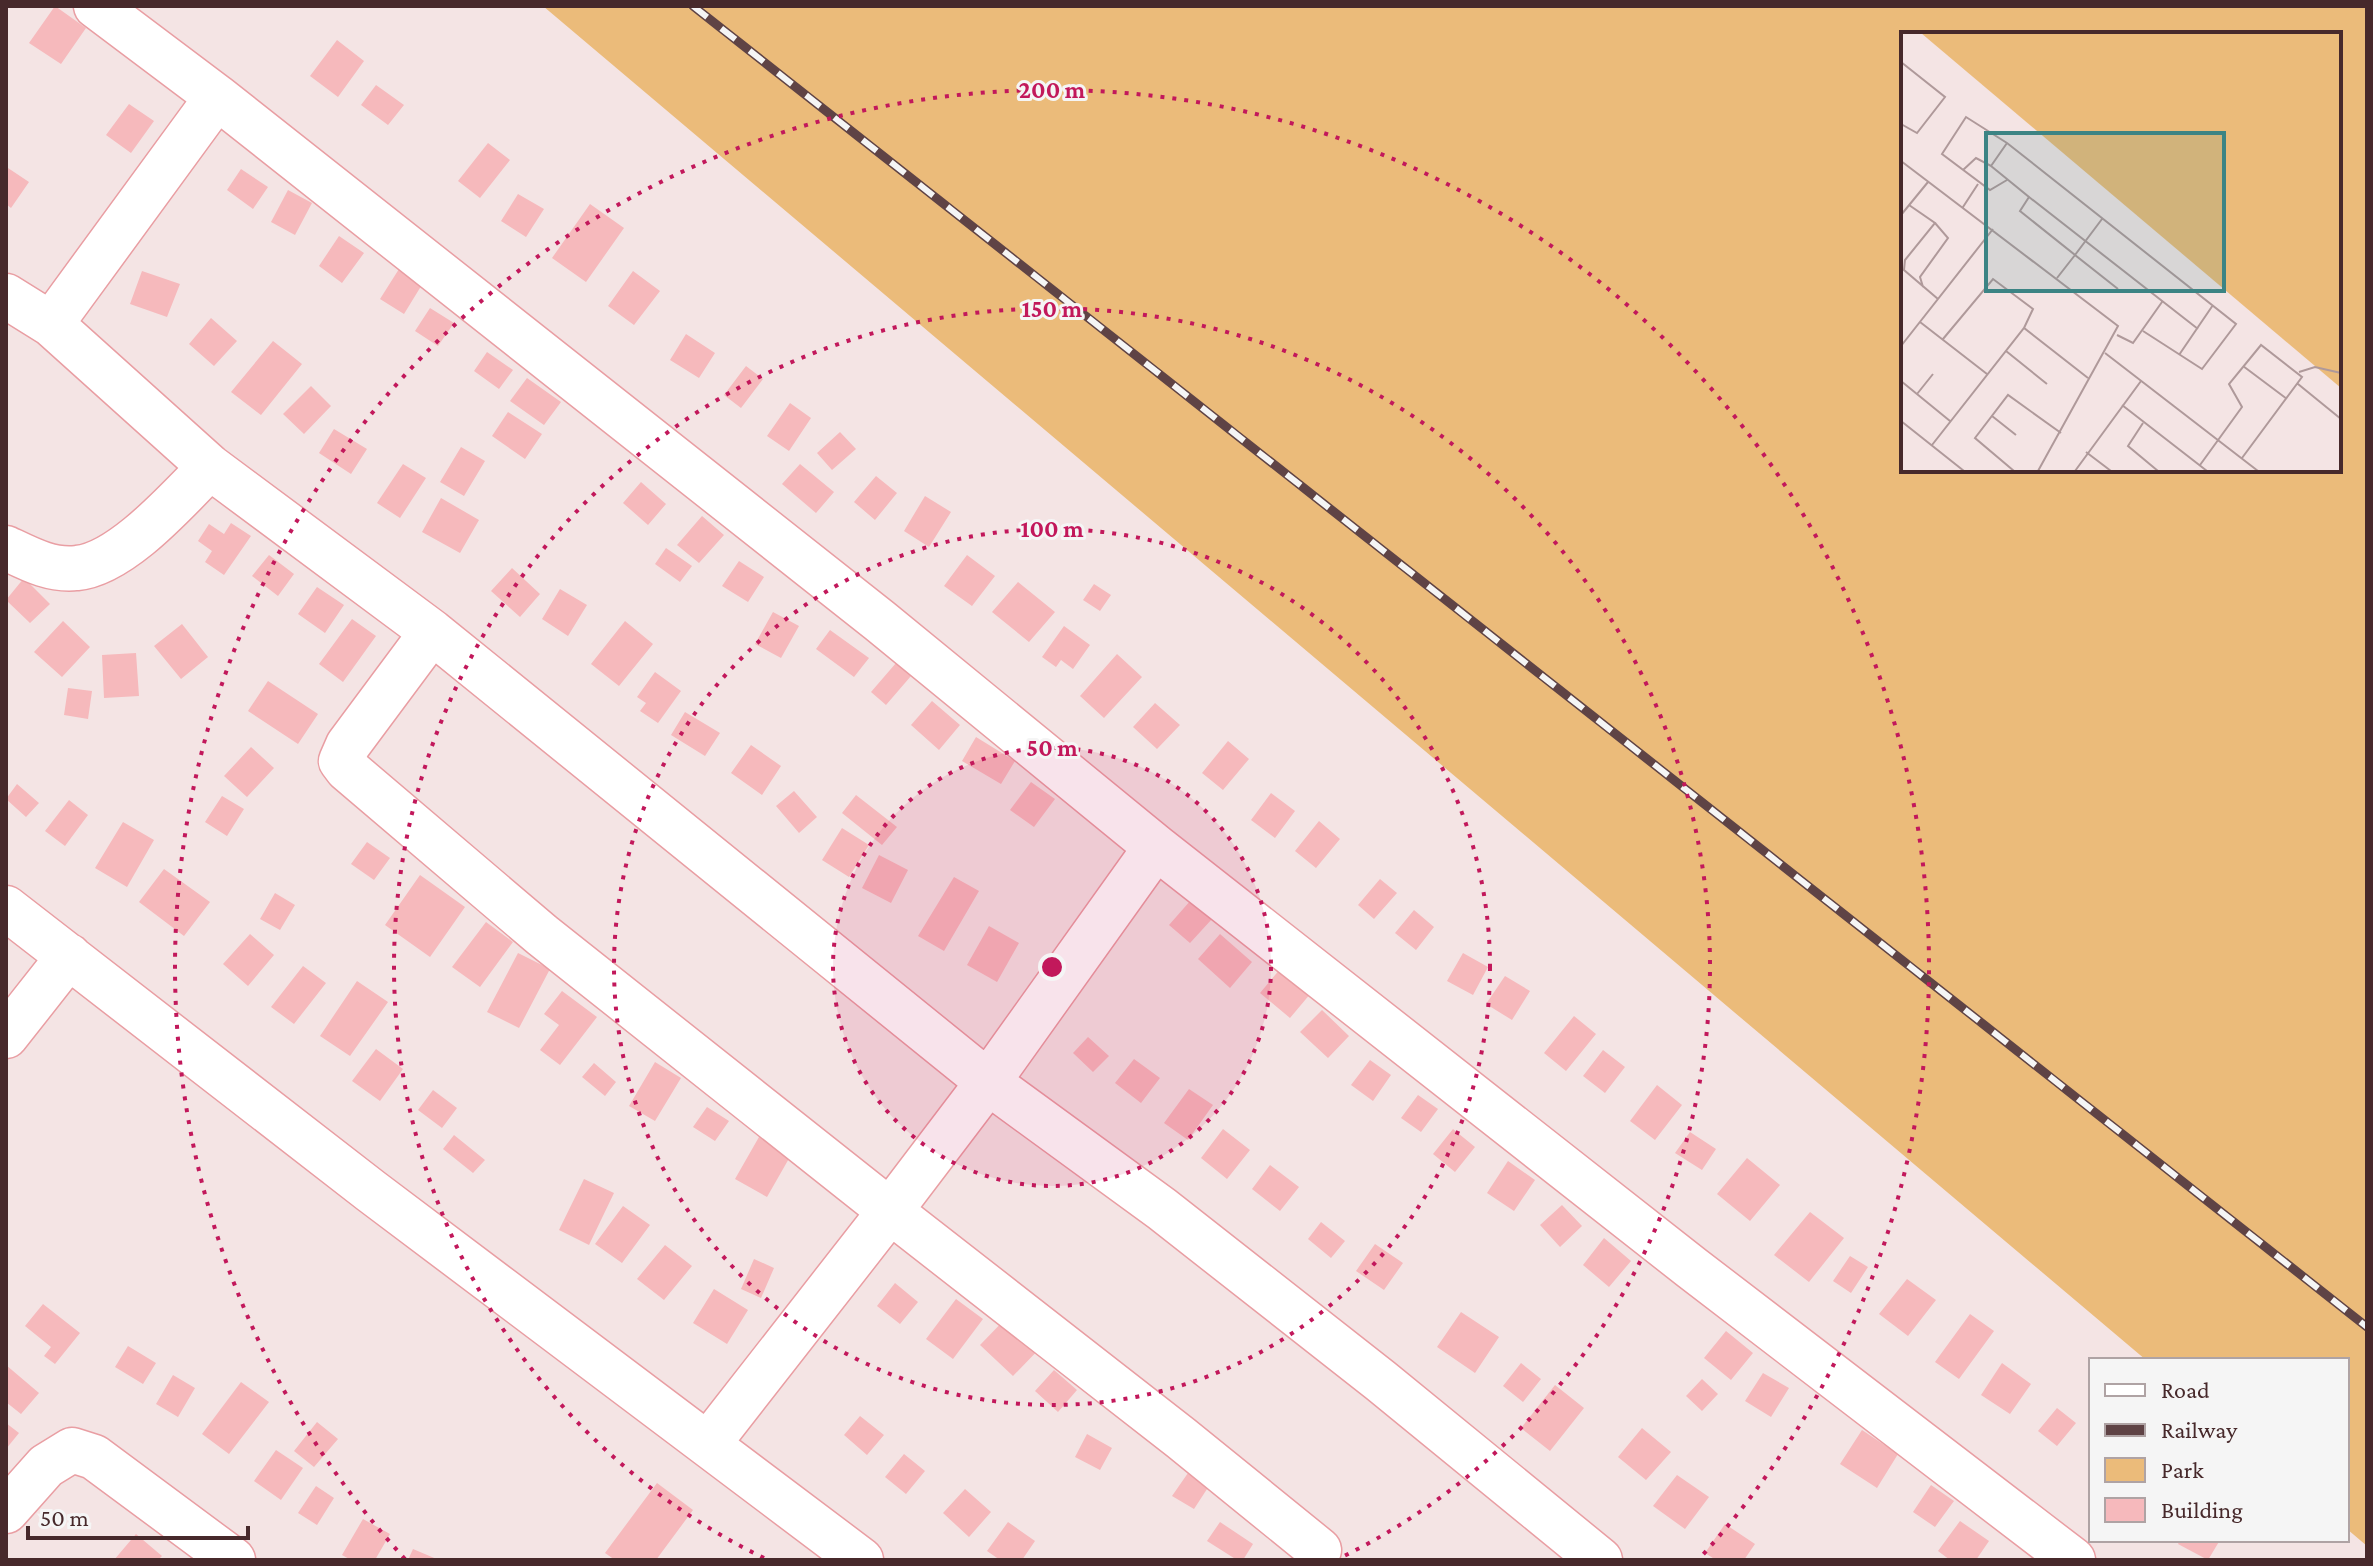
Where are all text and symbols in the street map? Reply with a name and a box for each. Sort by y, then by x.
inset map [1901,32,2341,472]
text: 200 m [1019,76,1086,103]
text: 150 m [1022,295,1083,322]
text: 100 m [1020,515,1084,542]
text: 50 m [1026,734,1078,761]
centre of rings [1038,953,1066,981]
legend [2089,1358,2349,1542]
text: Road [2161,1376,2210,1403]
text: Railway [2161,1416,2238,1443]
text: Park [2161,1456,2204,1483]
scale bar [28,1490,248,1540]
text: Building [2161,1496,2243,1523]
text: 50 m [40,1504,89,1531]

